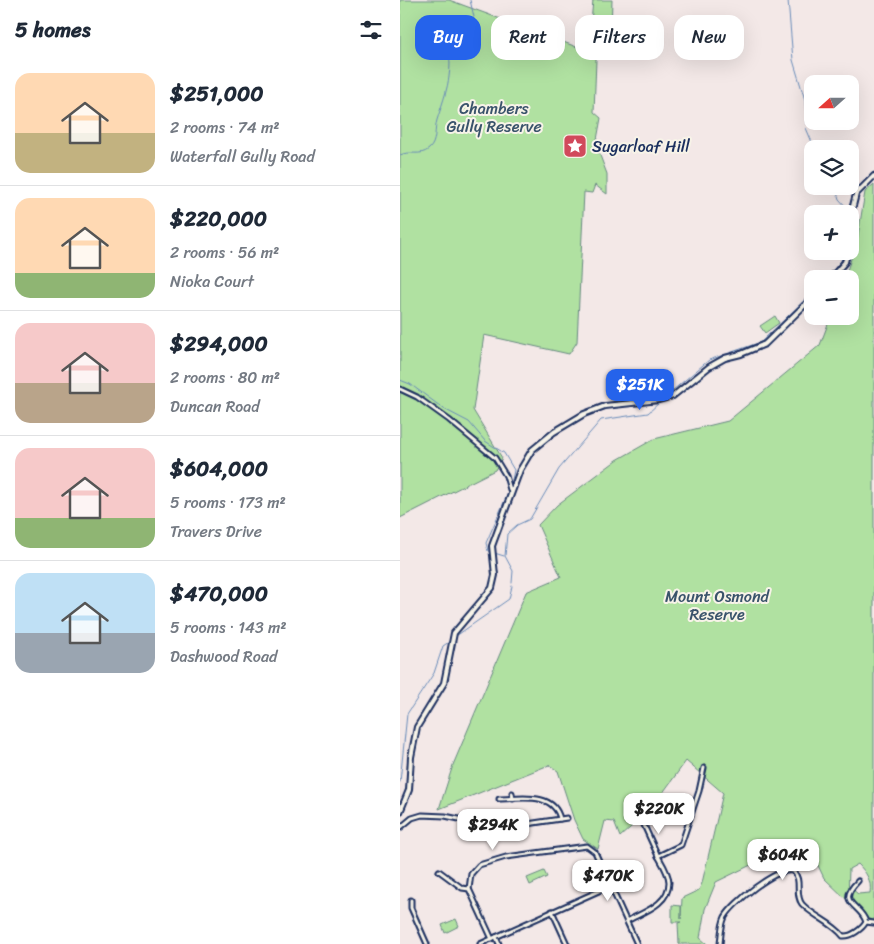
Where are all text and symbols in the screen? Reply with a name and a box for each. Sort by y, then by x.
text: 5 homes [15,11,91,49]
chip: Buy [415,15,481,60]
chip: Rent [491,15,565,60]
chip: Filters [575,15,664,60]
chip: New [674,15,744,60]
icon: filters [357,16,385,44]
text: $251,000 [170,75,264,113]
north arrow [804,75,859,130]
map controls [804,75,859,325]
icon: home [55,93,115,153]
park label: Chambers Gully Reserve [446,94,542,141]
text: 2 rooms · 74 m² [170,113,280,142]
place label: Sugarloaf Hill [592,132,690,161]
place icon: Sugarloaf Hill [562,133,588,159]
button: layers [804,140,859,195]
text: Waterfall Gully Road [170,142,315,171]
text: $220,000 [170,200,267,238]
button: + [804,205,859,260]
icon: home [55,218,115,278]
text: 2 rooms · 56 m² [170,238,279,267]
text: Nioka Court [170,267,254,296]
button: − [804,270,859,325]
text: $294,000 [170,325,268,363]
icon: home [55,343,115,403]
text: 2 rooms · 80 m² [170,363,280,392]
pin: $251K [605,368,675,411]
text: $251K [617,370,663,399]
text: Duncan Road [170,392,260,421]
text: $604,000 [170,450,268,488]
icon: home [55,468,115,528]
text: 5 rooms · 173 m² [170,488,286,517]
text: Travers Drive [170,517,262,546]
text: $470,000 [170,575,268,613]
park label: Mount Osmond Reserve [665,582,771,629]
icon: home [55,593,115,653]
text: 5 rooms · 143 m² [170,613,287,642]
text: Dashwood Road [170,642,277,671]
pin: $220K [624,792,694,835]
text: $220K [634,794,684,823]
pin: $294K [458,808,528,851]
text: $294K [468,810,518,839]
pin: $604K [748,838,818,881]
text: $604K [758,840,808,869]
pin: $470K [573,860,643,902]
text: $470K [583,861,633,890]

